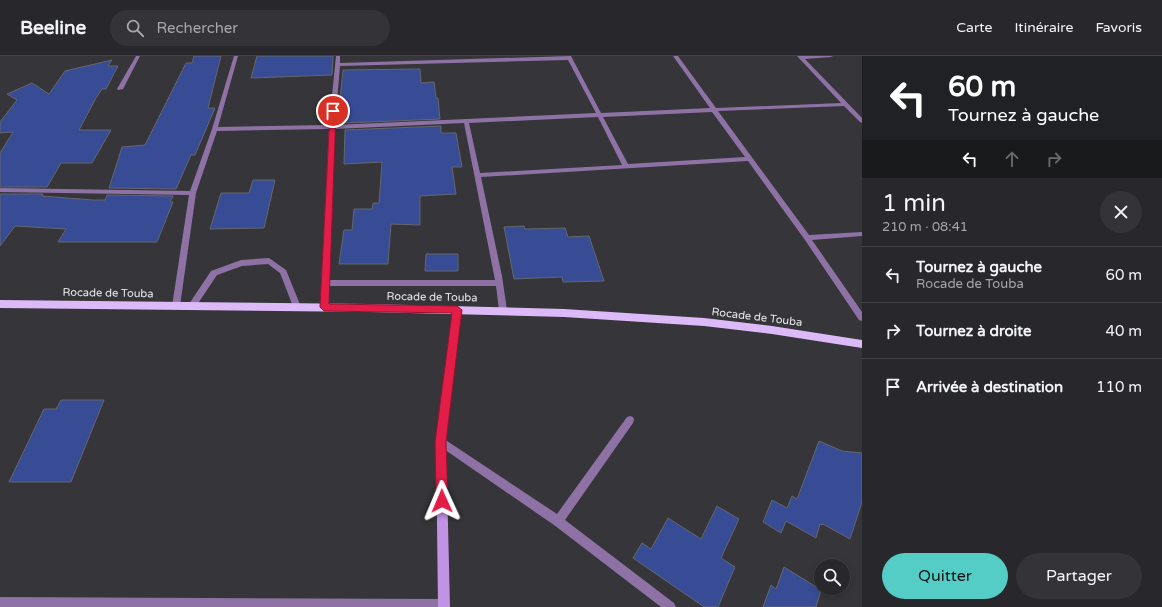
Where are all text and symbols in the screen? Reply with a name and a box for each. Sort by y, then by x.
search box [110,10,390,46]
text: Beeline [20,17,86,39]
icon: search [124,17,146,39]
text: Rechercher [156,19,238,37]
text: Carte [956,19,992,36]
text: Itinéraire [1014,19,1073,36]
text: Favoris [1095,19,1142,36]
text: 60 m [948,70,1016,104]
icon: left [882,72,934,124]
pin [316,94,350,128]
icon: arrive [322,100,344,122]
text: Tournez à gauche [948,104,1099,126]
icon: left [959,148,981,170]
icon: ahead [1001,148,1023,170]
icon: right [1043,148,1065,170]
text: 1 min [882,189,946,218]
button: close [1100,191,1142,233]
text: 210 m · 08:41 [882,219,968,235]
text: Tournez à gauche [916,258,1042,276]
icon: left [882,264,904,286]
text: 60 m [1105,266,1142,284]
text: Rocade de Touba [916,276,1024,292]
street label: Rocade de Touba [62,286,154,300]
street label: Rocade de Touba [386,290,478,304]
street label: Rocade de Touba [711,305,803,329]
icon: right [882,320,904,342]
text: Tournez à droite [916,322,1031,340]
text: 40 m [1105,322,1142,340]
icon: arrive [882,376,904,398]
text: Arrivée à destination [916,378,1063,396]
text: 110 m [1096,378,1142,396]
position arrow [421,480,463,522]
button: Quitter [882,553,1008,599]
button: Partager [1016,553,1142,599]
map controls [814,559,850,595]
button: search [814,559,850,595]

